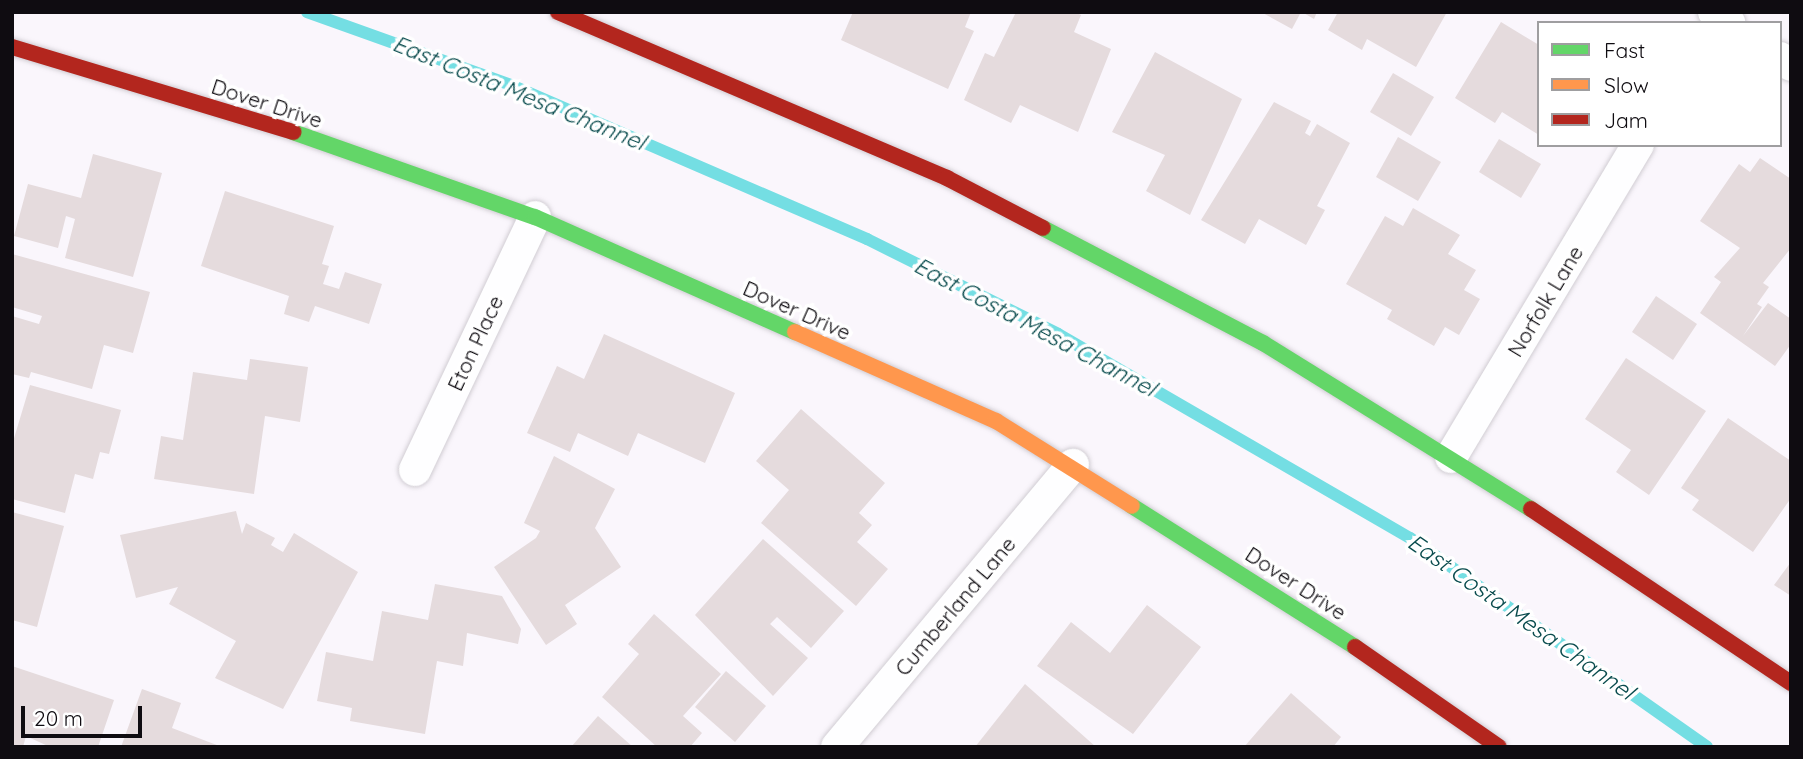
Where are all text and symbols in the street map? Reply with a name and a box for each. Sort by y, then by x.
legend [1537,21,1782,147]
water label: East Costa Mesa Channel [389,30,649,156]
text: Fast [1604,37,1645,63]
text: Slow [1604,72,1649,98]
street label: Dover Drive [208,73,326,133]
text: Jam [1604,107,1648,133]
street label: Norfolk Lane [1502,241,1588,361]
water label: East Costa Mesa Channel [909,252,1161,402]
street label: Dover Drive [739,275,855,345]
street label: Eton Place [442,291,508,395]
water label: East Costa Mesa Channel [1403,528,1639,706]
street label: Cumberland Lane [890,531,1020,681]
street label: Dover Drive [1241,541,1351,625]
scale bar [24,692,145,736]
text: 20 m [34,705,83,731]

